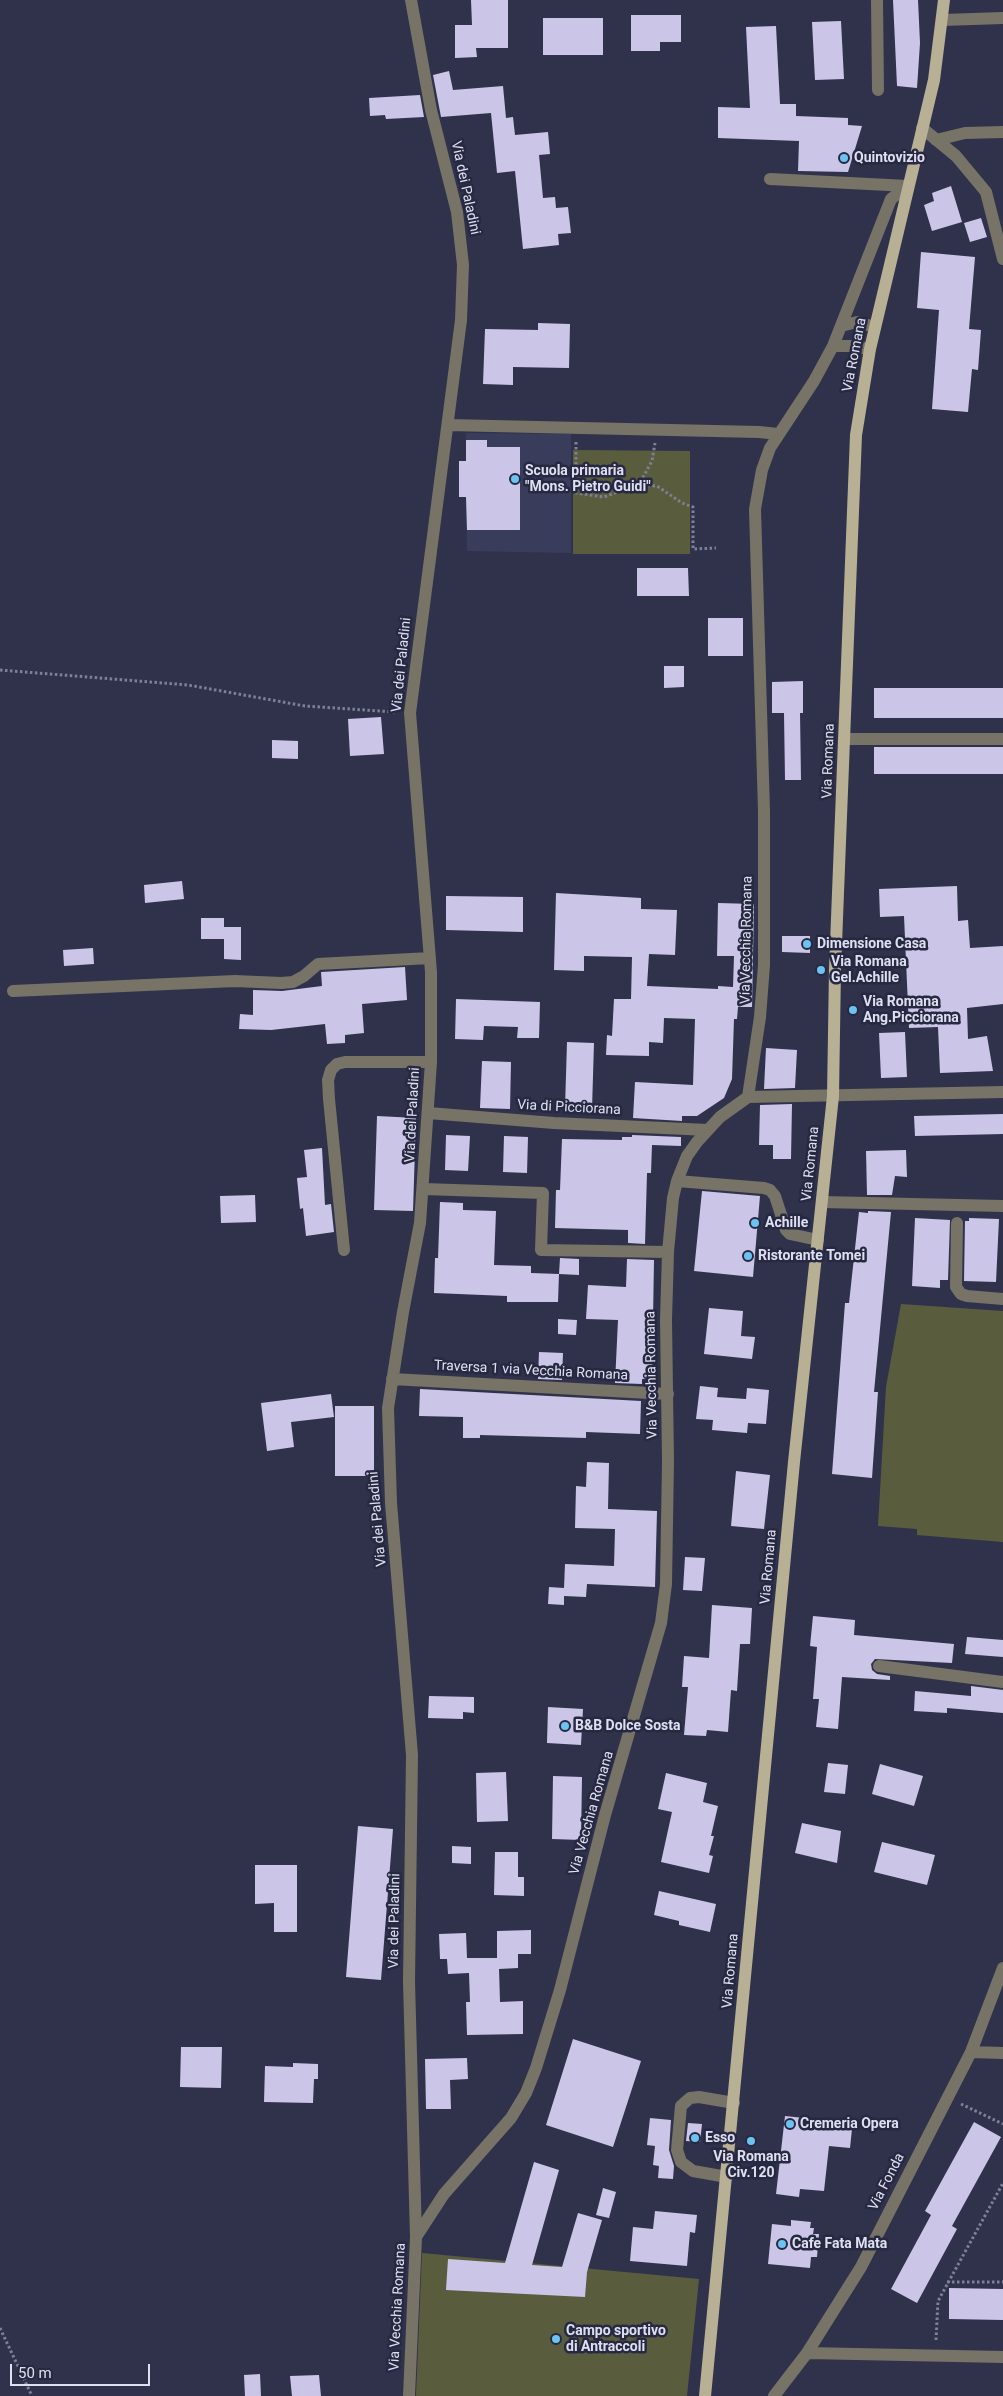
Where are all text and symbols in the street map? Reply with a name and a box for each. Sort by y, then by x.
street label: Via dei Paladini [447,140,483,236]
place label: Quintovizio [854,150,925,166]
marker: Quintovizio [838,152,850,164]
street label: Via Romana [840,316,870,394]
place label: Scuola primaria "Mons. Pietro Guidi" [525,463,651,496]
marker: Scuola primaria "Mons. Pietro Guidi" [509,473,521,485]
street label: Via dei Paladini [389,617,415,713]
street label: Via Romana [819,723,839,799]
street label: Via Vecchia Romana [737,876,757,1004]
place label: Dimensione Casa [817,936,926,952]
marker: Dimensione Casa [801,938,813,950]
place label: Via Romana Gel.Achille [831,954,907,986]
marker: Via Romana Gel.Achille [815,964,827,976]
place label: Via Romana Ang.Picciorana [863,994,959,1026]
marker: Via Romana Ang.Picciorana [847,1004,859,1016]
street label: Via dei Paladini [402,1067,424,1163]
street label: Via di Picciorana [517,1097,621,1119]
street label: Via Romana [799,1126,823,1202]
place label: Achille [765,1215,808,1231]
marker: Achille [749,1217,761,1229]
place label: Ristorante Tomei [758,1248,865,1264]
marker: Ristorante Tomei [742,1250,754,1262]
street label: Via Vecchia Romana [642,1311,662,1439]
street label: Traversa 1 via Vecchia Romana [434,1358,628,1384]
street label: Via dei Paladini [365,1471,391,1567]
street label: Via Romana [757,1529,781,1605]
place label: B&B Dolce Sosta [575,1718,681,1734]
marker: B&B Dolce Sosta [559,1720,571,1732]
street label: Via Vecchia Romana [566,1749,618,1877]
street label: Via dei Paladini [386,1873,404,1969]
street label: Via Romana [719,1933,743,2009]
place label: Cremeria Opera [800,2116,899,2132]
marker: Cremeria Opera [784,2118,796,2130]
place label: Esso [705,2130,735,2146]
marker: Esso [689,2132,701,2144]
marker: Via Romana Civ.120 [745,2135,757,2147]
place label: Via Romana Civ.120 [713,2149,789,2182]
street label: Via Fonda [865,2150,909,2214]
place label: Cafe Fata Mata [792,2236,887,2252]
marker: Cafe Fata Mata [776,2238,788,2250]
street label: Via Vecchia Romana [386,2243,410,2371]
place label: Campo sportivo di Antraccoli [566,2323,666,2356]
marker: Campo sportivo di Antraccoli [550,2333,562,2345]
scale bar [12,2354,152,2386]
text: 50 m [18,2364,52,2382]

